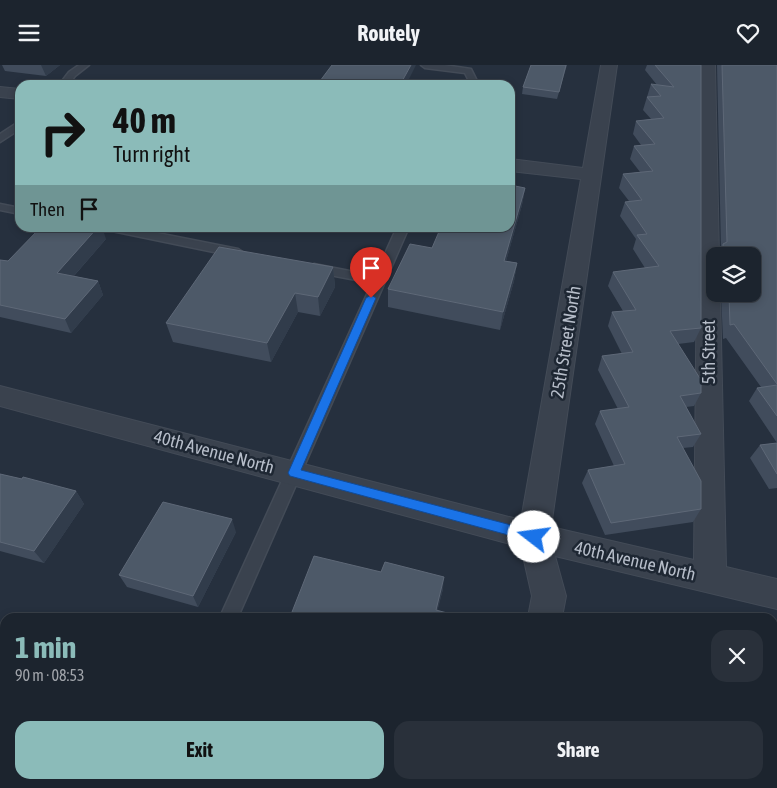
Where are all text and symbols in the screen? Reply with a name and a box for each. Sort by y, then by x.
icon: menu [15,19,43,47]
icon: heart [734,19,762,47]
text: Routely [357,20,420,46]
icon: right [30,100,95,165]
text: 40 m [113,100,176,140]
text: Turn right [113,141,190,167]
icon: arrive [75,195,103,223]
text: Then [30,198,65,220]
pin [350,247,392,298]
map controls [706,247,761,302]
button: layers [706,247,761,302]
icon: arrive [357,254,385,282]
street label: 25th Street North [546,284,585,400]
street label: 5th Street [698,320,719,384]
street label: 40th Avenue North [152,425,277,478]
position arrow [507,510,559,562]
street label: 40th Avenue North [572,536,698,585]
text: 1 min [15,630,76,664]
button: close [711,630,763,682]
text: 90 m · 08:53 [15,666,85,684]
button: Exit [15,721,384,779]
button: Share [394,721,763,779]

